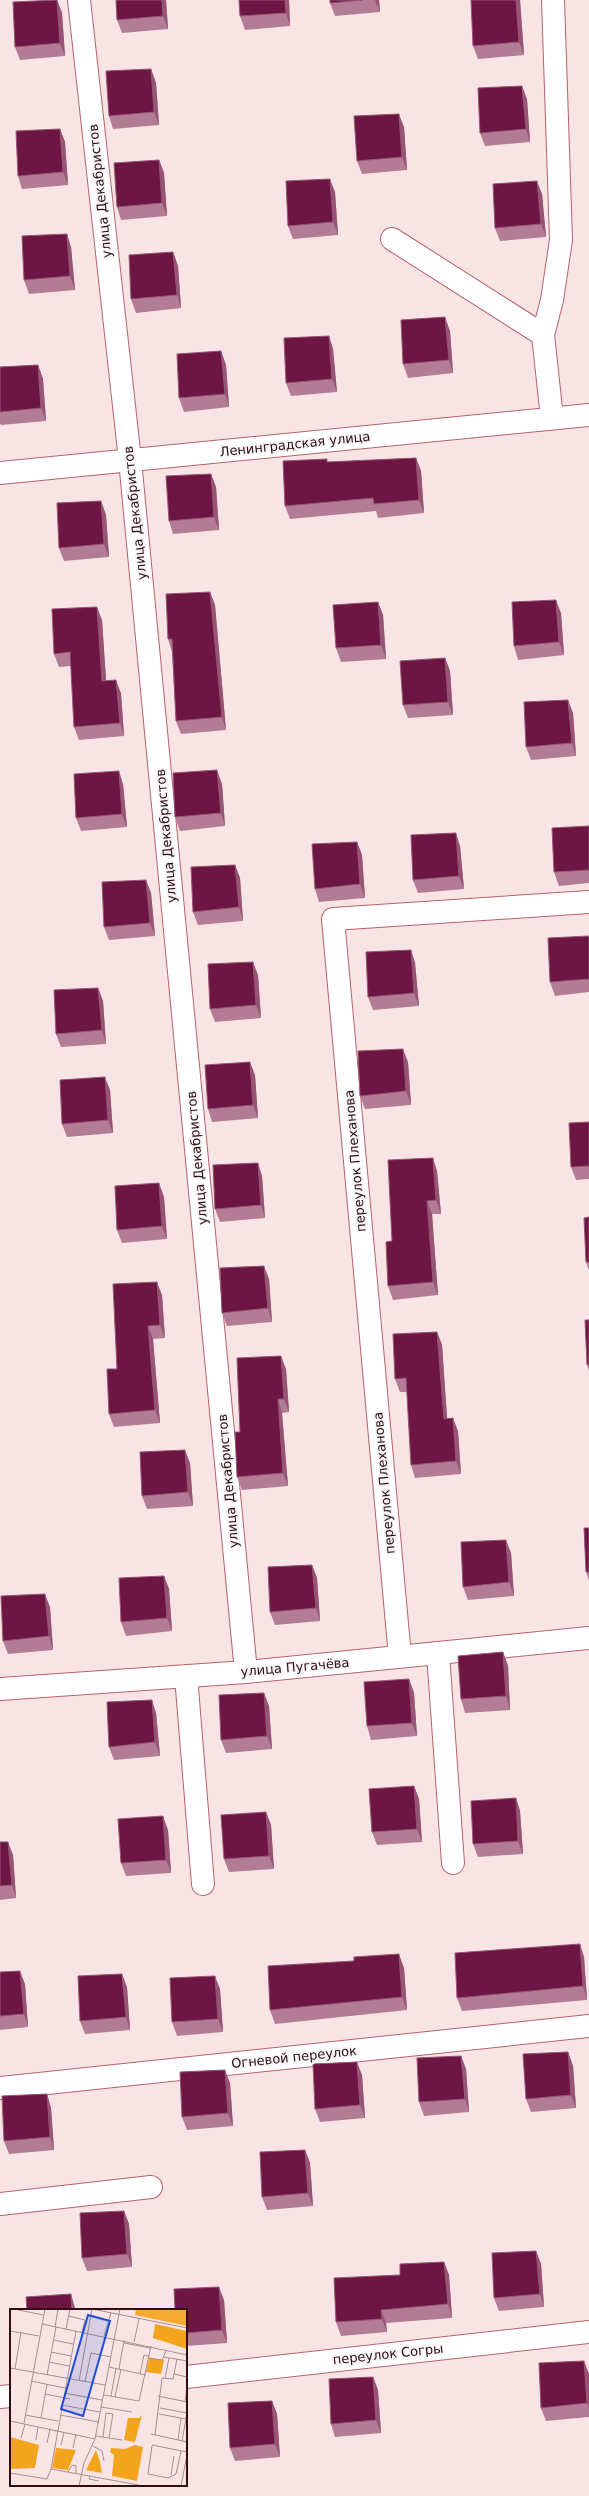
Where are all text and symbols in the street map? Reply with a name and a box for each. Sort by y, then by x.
street label: улица Декабристов [86,123,114,259]
street label: Ленинградская улица [219,429,371,459]
street label: улица Декабристов [121,445,149,581]
street label: улица Декабристов [153,768,179,904]
street label: переулок Плеханова [341,1089,369,1233]
street label: улица Декабристов [184,1090,210,1226]
street label: переулок Плеханова [370,1411,398,1555]
street label: улица Декабристов [215,1413,241,1549]
street label: улица Пугачёва [240,1655,350,1679]
street label: Огневой переулок [230,2043,358,2071]
inset map [10,2309,187,2486]
street label: переулок Согры [332,2341,444,2367]

